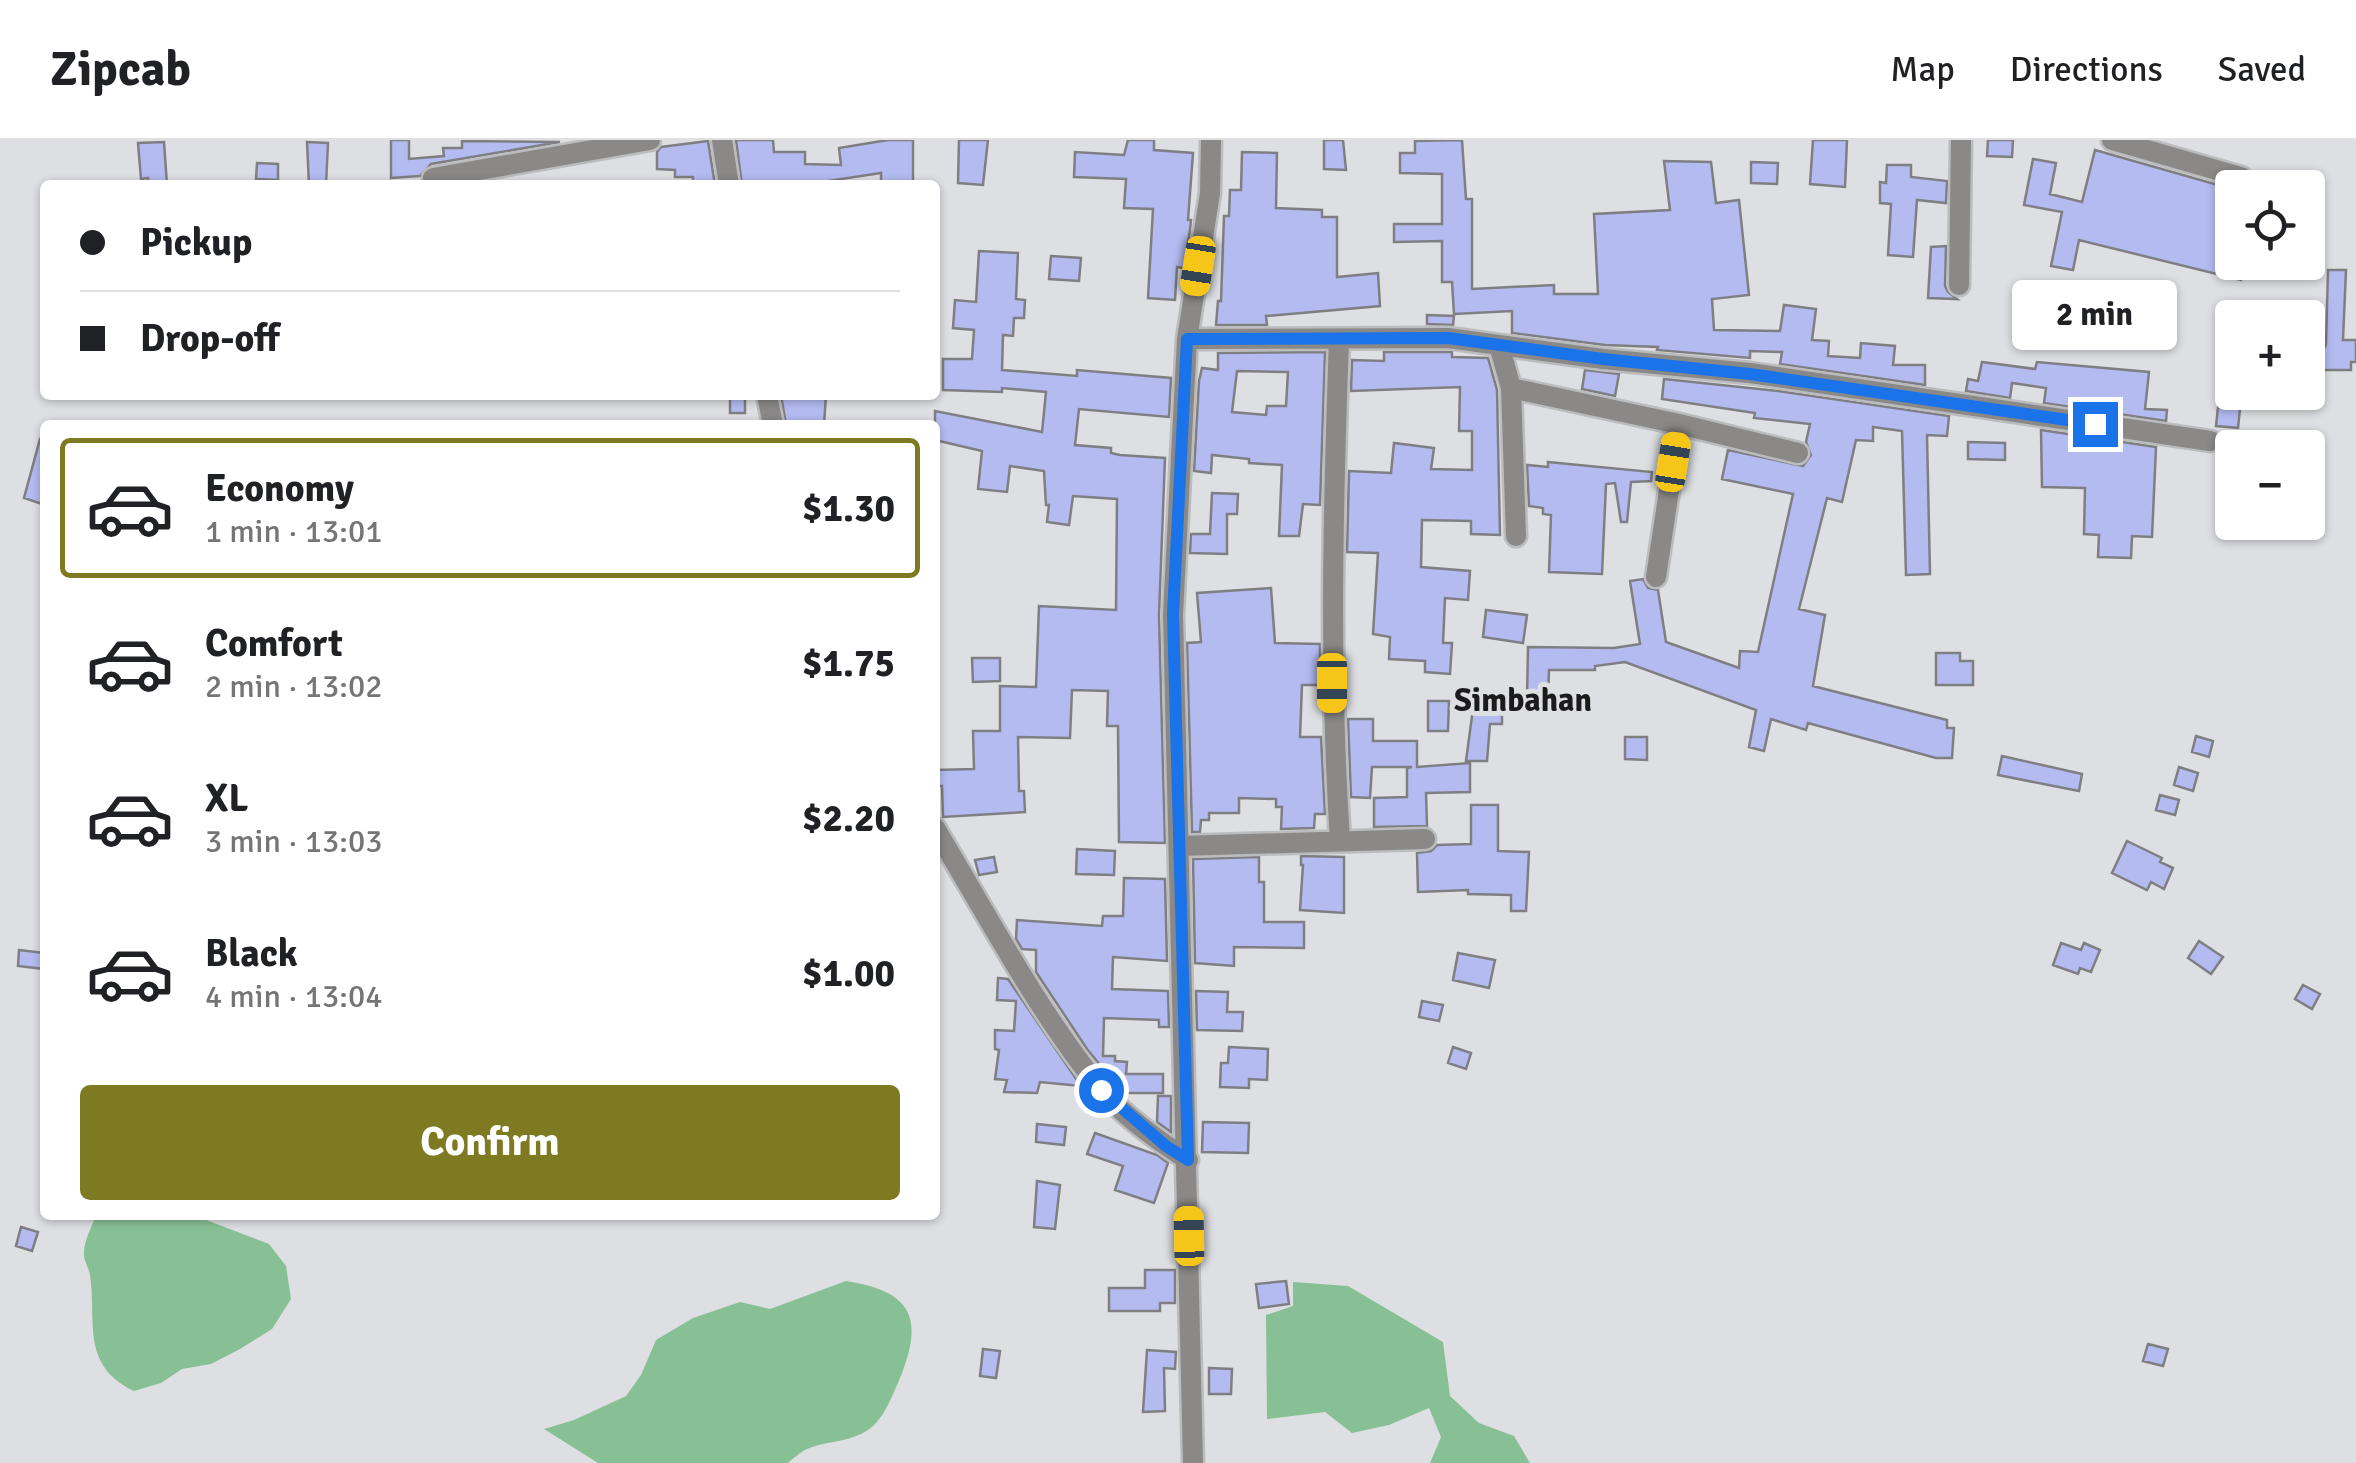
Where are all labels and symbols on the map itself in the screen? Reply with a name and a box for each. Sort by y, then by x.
car [1178,234,1218,298]
callout: 2 min [2012,279,2178,349]
route end [2073,402,2118,447]
car [1653,430,1693,494]
car [1317,653,1347,713]
district label: Simbahan [1454,681,1592,720]
route start [1079,1068,1124,1113]
car [1173,1206,1205,1266]

